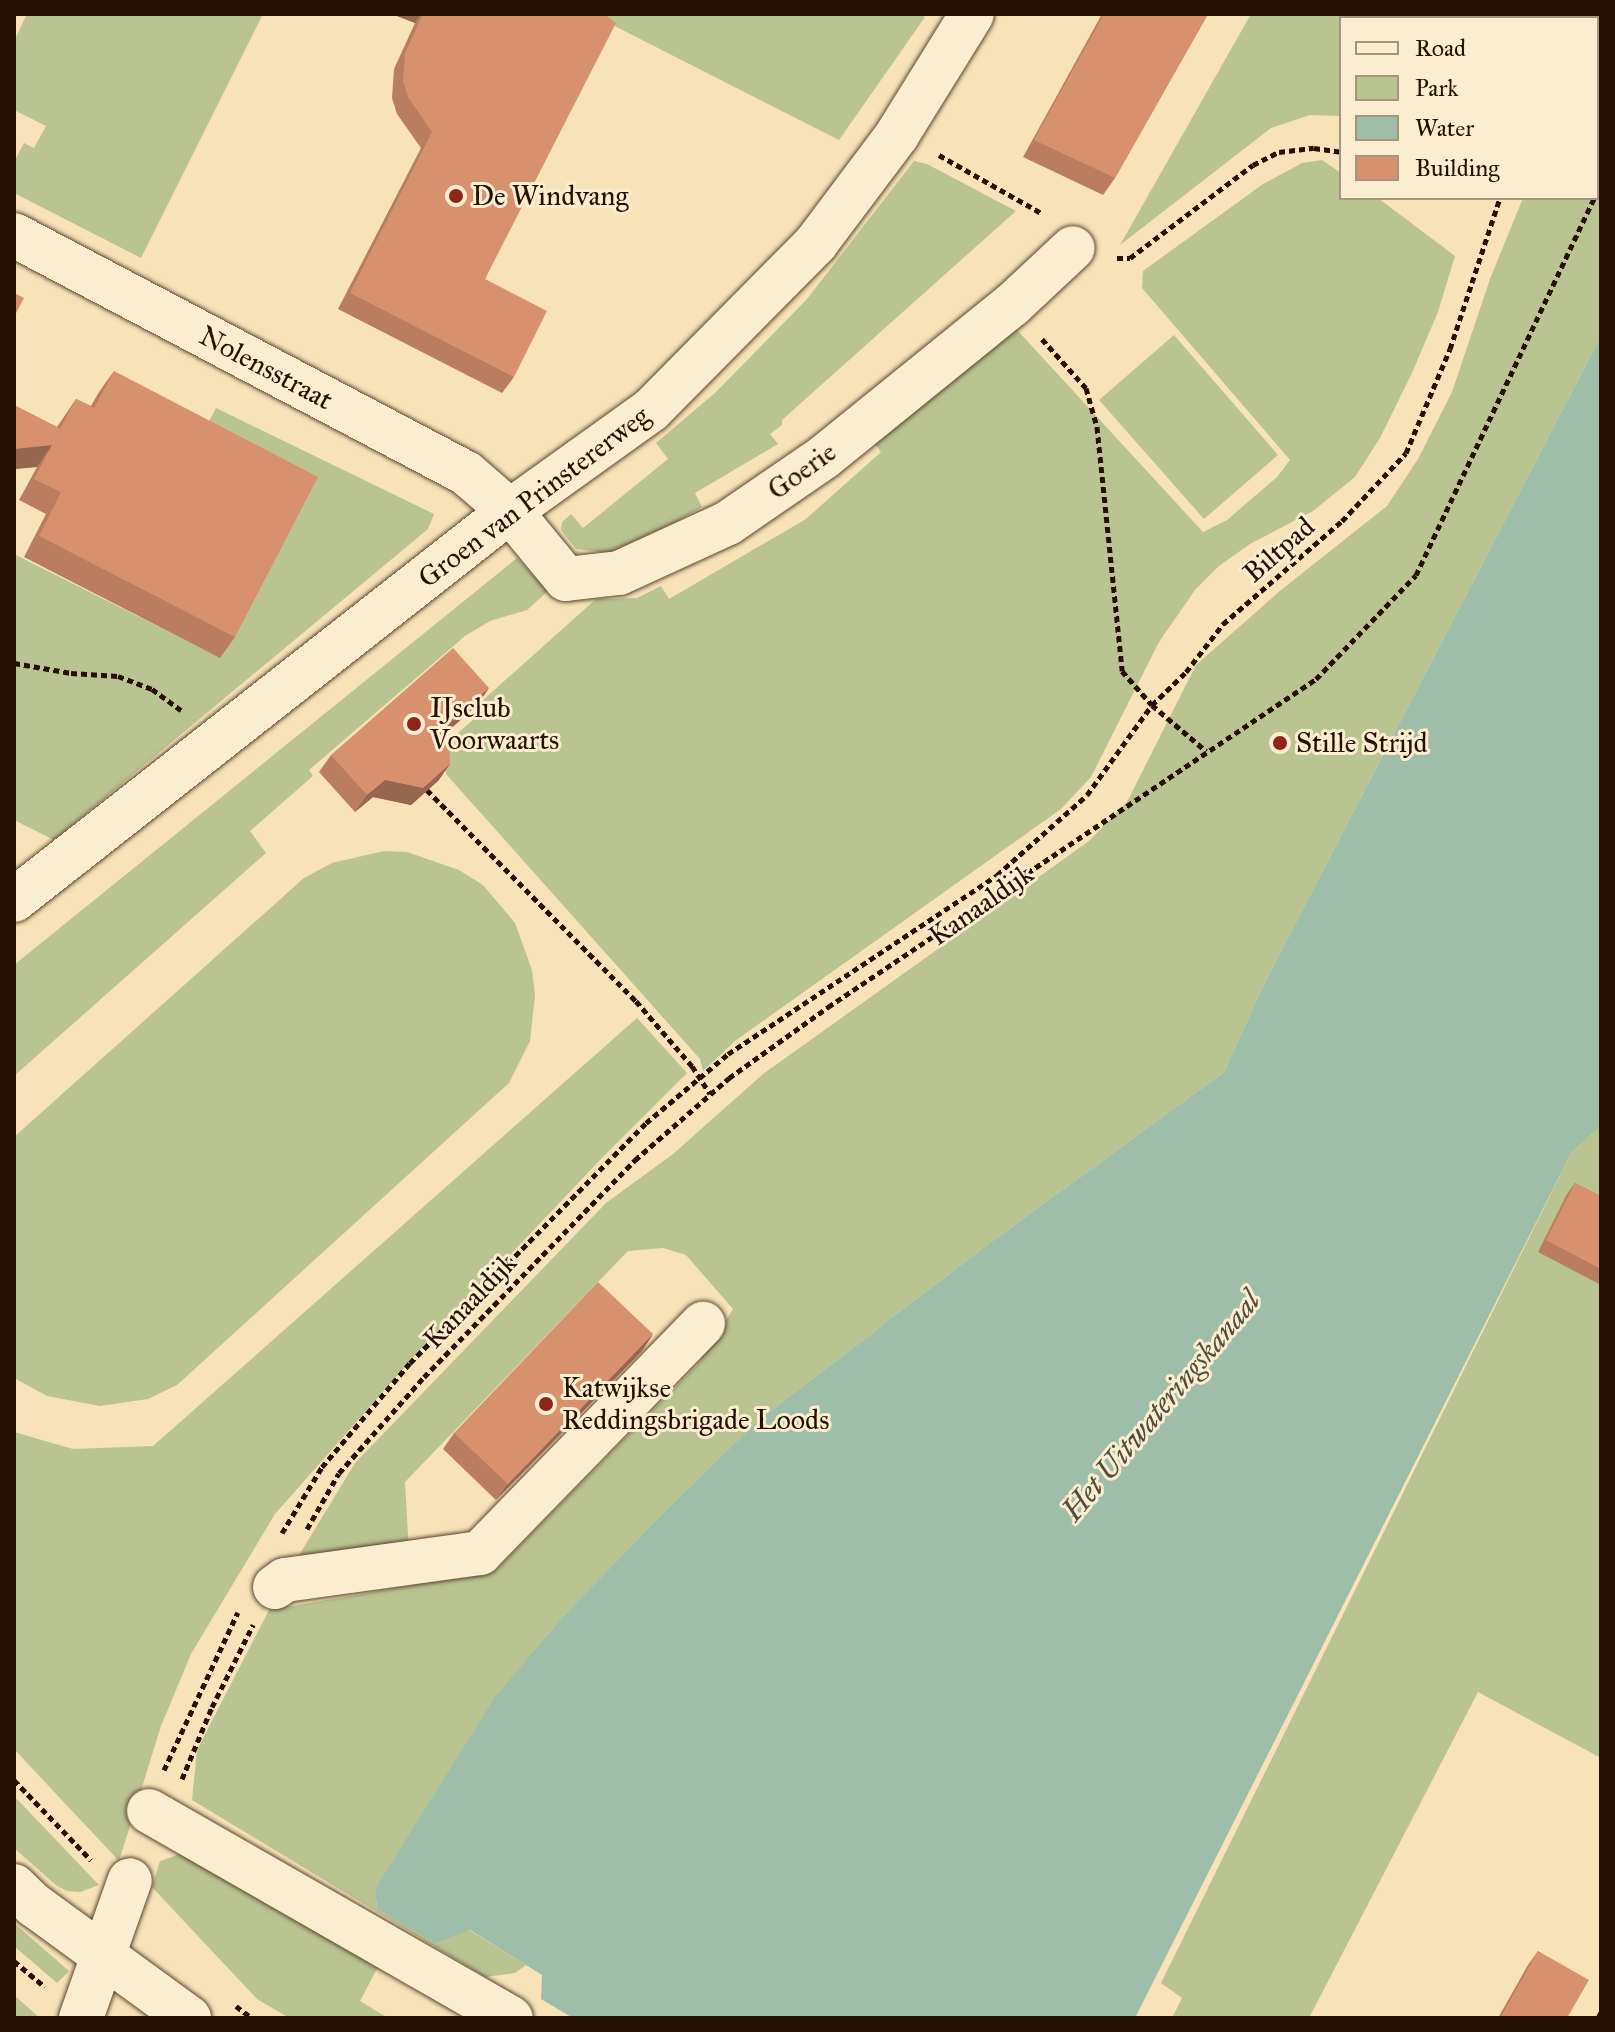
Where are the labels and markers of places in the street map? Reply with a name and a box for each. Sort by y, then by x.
place label: De Windvang [472,179,629,213]
marker: De Windvang [447,187,465,205]
place label: IJsclub Voorwaarts [430,691,559,757]
marker: IJsclub Voorwaarts [405,715,423,733]
place label: Stille Strijd [1296,726,1428,760]
marker: Stille Strijd [1271,734,1289,752]
place label: Katwijkse Reddingsbrigade Loods [562,1371,829,1437]
marker: Katwijkse Reddingsbrigade Loods [537,1395,555,1413]

